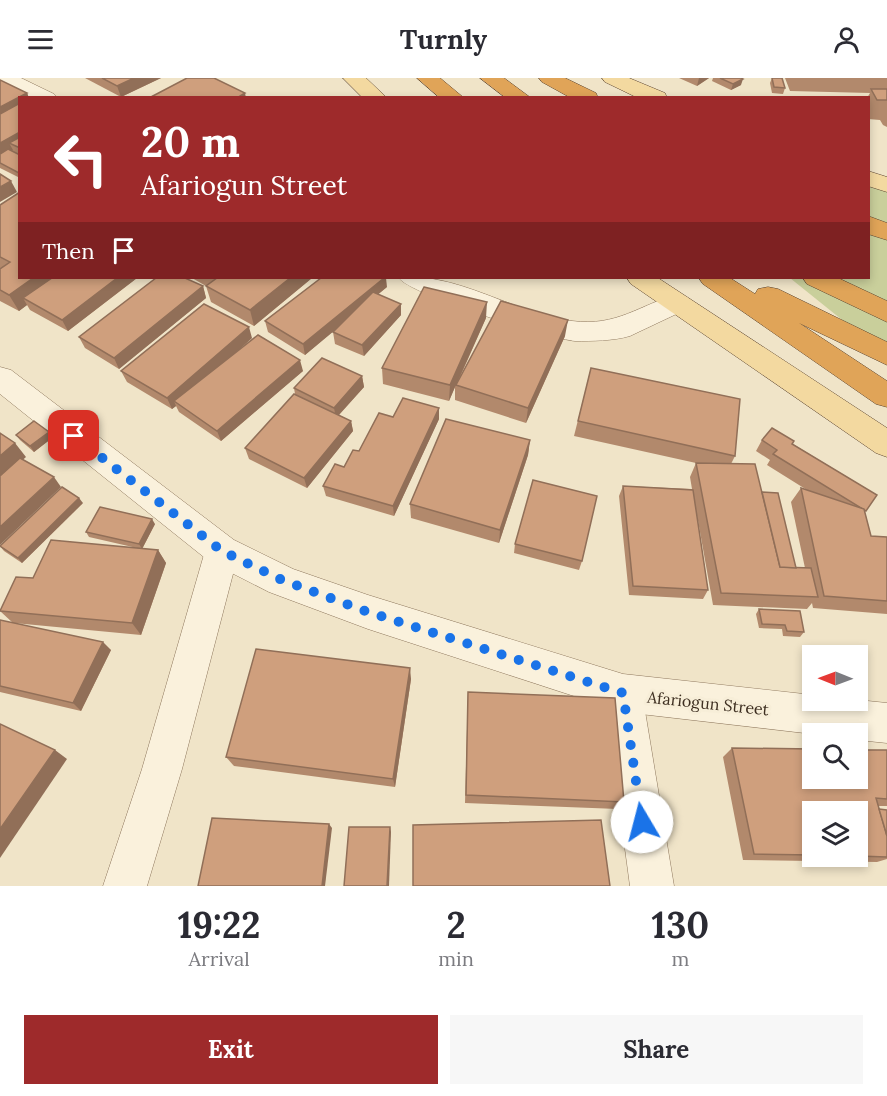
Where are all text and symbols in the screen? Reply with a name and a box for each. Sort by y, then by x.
text: Turnly [400,22,487,56]
icon: menu [24,23,57,56]
icon: person [830,23,863,56]
text: 20 m [141,115,240,169]
icon: left [42,120,120,198]
text: Afariogun Street [141,168,347,202]
icon: arrive [107,234,140,267]
text: Then [42,237,95,265]
pin [48,410,99,461]
icon: arrive [57,419,90,452]
north arrow [802,645,868,711]
map controls [802,645,868,867]
street label: Afariogun Street [645,687,771,719]
button: search [802,723,868,789]
position arrow [610,790,674,854]
button: layers [802,801,868,867]
text: 19:22 [178,902,260,948]
text: 2 [446,902,466,948]
text: 130 [652,902,709,948]
text: Arrival [189,946,250,971]
text: min [438,946,474,971]
text: m [671,946,689,971]
button: Exit [24,1015,438,1084]
button: Share [450,1015,863,1084]

